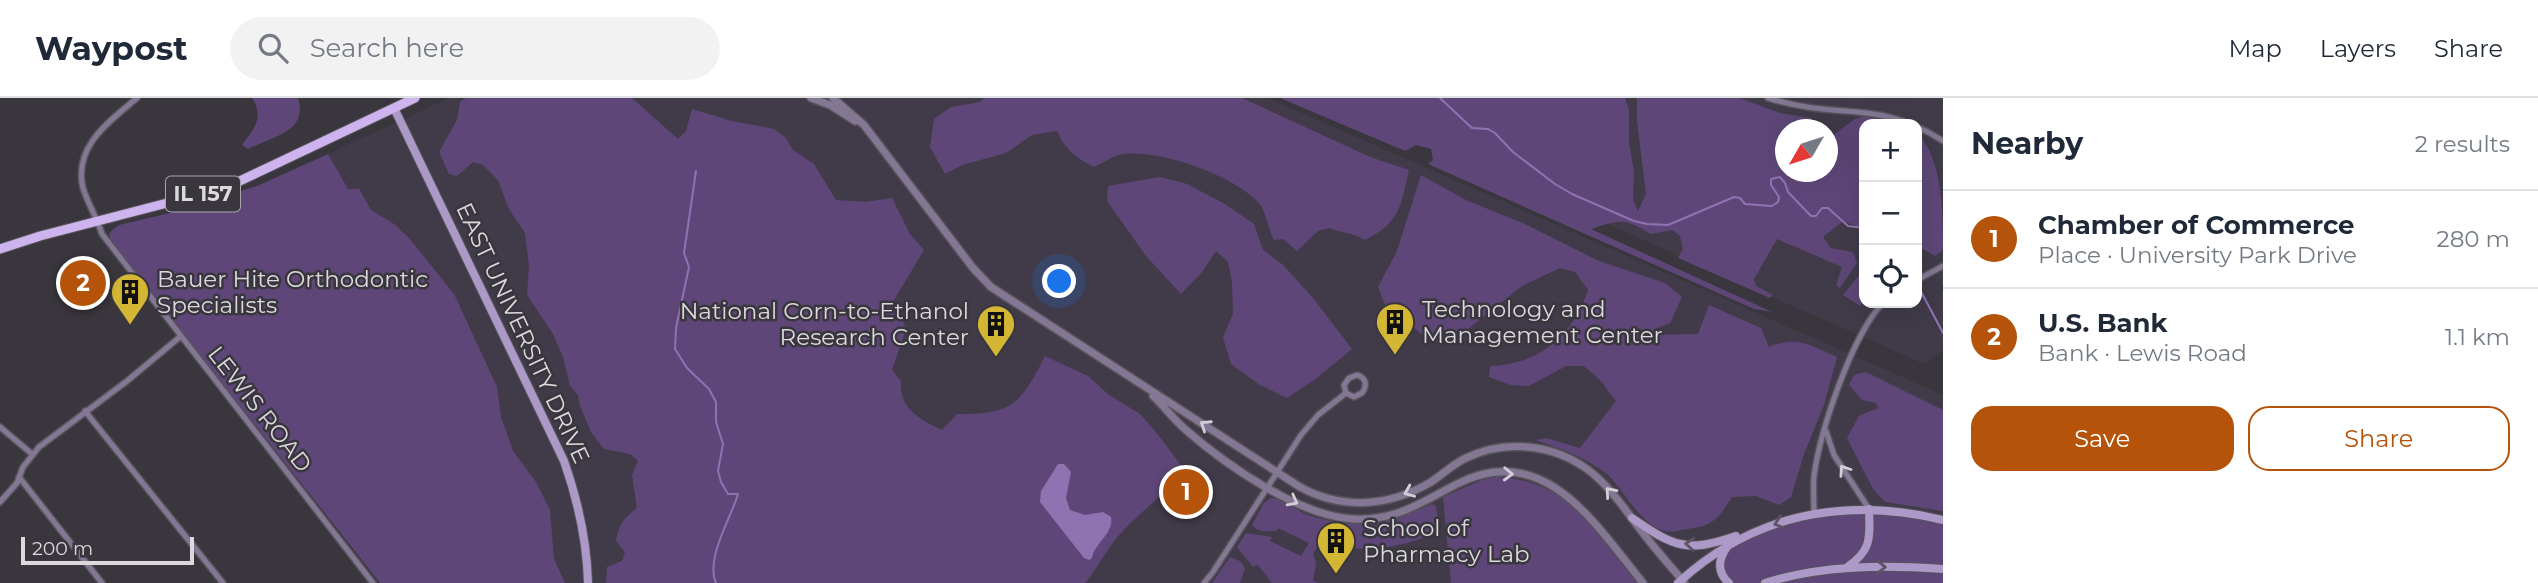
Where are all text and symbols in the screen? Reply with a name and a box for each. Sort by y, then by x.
search box [230,17,720,80]
text: Waypost [35,28,188,68]
icon: search [254,29,292,67]
text: Search here [310,32,464,64]
text: Map [2228,34,2282,63]
text: Layers [2320,34,2396,63]
text: Share [2434,34,2503,63]
north arrow [1775,119,1838,182]
map controls [1859,119,1922,308]
button: + [1859,119,1922,182]
text: Nearby [1971,125,2083,162]
text: 2 results [2415,130,2510,158]
road number: IL 157 [166,176,240,212]
button: − [1859,182,1922,245]
street label: EAST UNIVERSITY DRIVE [450,198,596,468]
text: Chamber of Commerce [2038,209,2354,241]
text: 1 [1989,225,1999,253]
text: 280 m [2437,225,2510,253]
text: Place · University Park Drive [2038,241,2357,269]
button: locate [1859,245,1922,308]
pin: 2 [60,257,106,309]
your location [1042,264,1076,298]
place label: Bauer Hite Orthodontic Specialists [157,265,428,319]
building icon: Bauer Hite Orthodontic Specialists [109,271,151,326]
place label: Technology and Management Center [1422,295,1663,349]
place label: National Corn-to-Ethanol Research Center [680,297,969,351]
building icon: Technology and Management Center [1374,301,1416,356]
building icon: National Corn-to-Ethanol Research Center [975,303,1017,358]
text: U.S. Bank [2038,307,2168,339]
text: 2 [1987,323,2001,351]
text: 1.1 km [2445,323,2510,351]
text: Bank · Lewis Road [2038,339,2247,367]
street label: LEWIS ROAD [202,340,318,478]
button: Save [1971,406,2234,471]
button: Share [2248,406,2510,471]
one-way arrow [1199,420,1212,433]
one-way arrow [1840,465,1852,478]
pin: 1 [1163,466,1209,518]
one-way arrow [1503,466,1514,481]
one-way arrow [1404,484,1416,498]
one-way arrow [1606,487,1619,500]
one-way arrow [1286,493,1298,507]
place label: School of Pharmacy Lab [1363,514,1530,568]
one-way arrow [1774,514,1786,529]
building icon: School of Pharmacy Lab [1315,520,1357,575]
scale bar [21,534,194,566]
text: 200 m [32,537,93,560]
one-way arrow [1684,537,1695,552]
one-way arrow [1876,559,1886,575]

